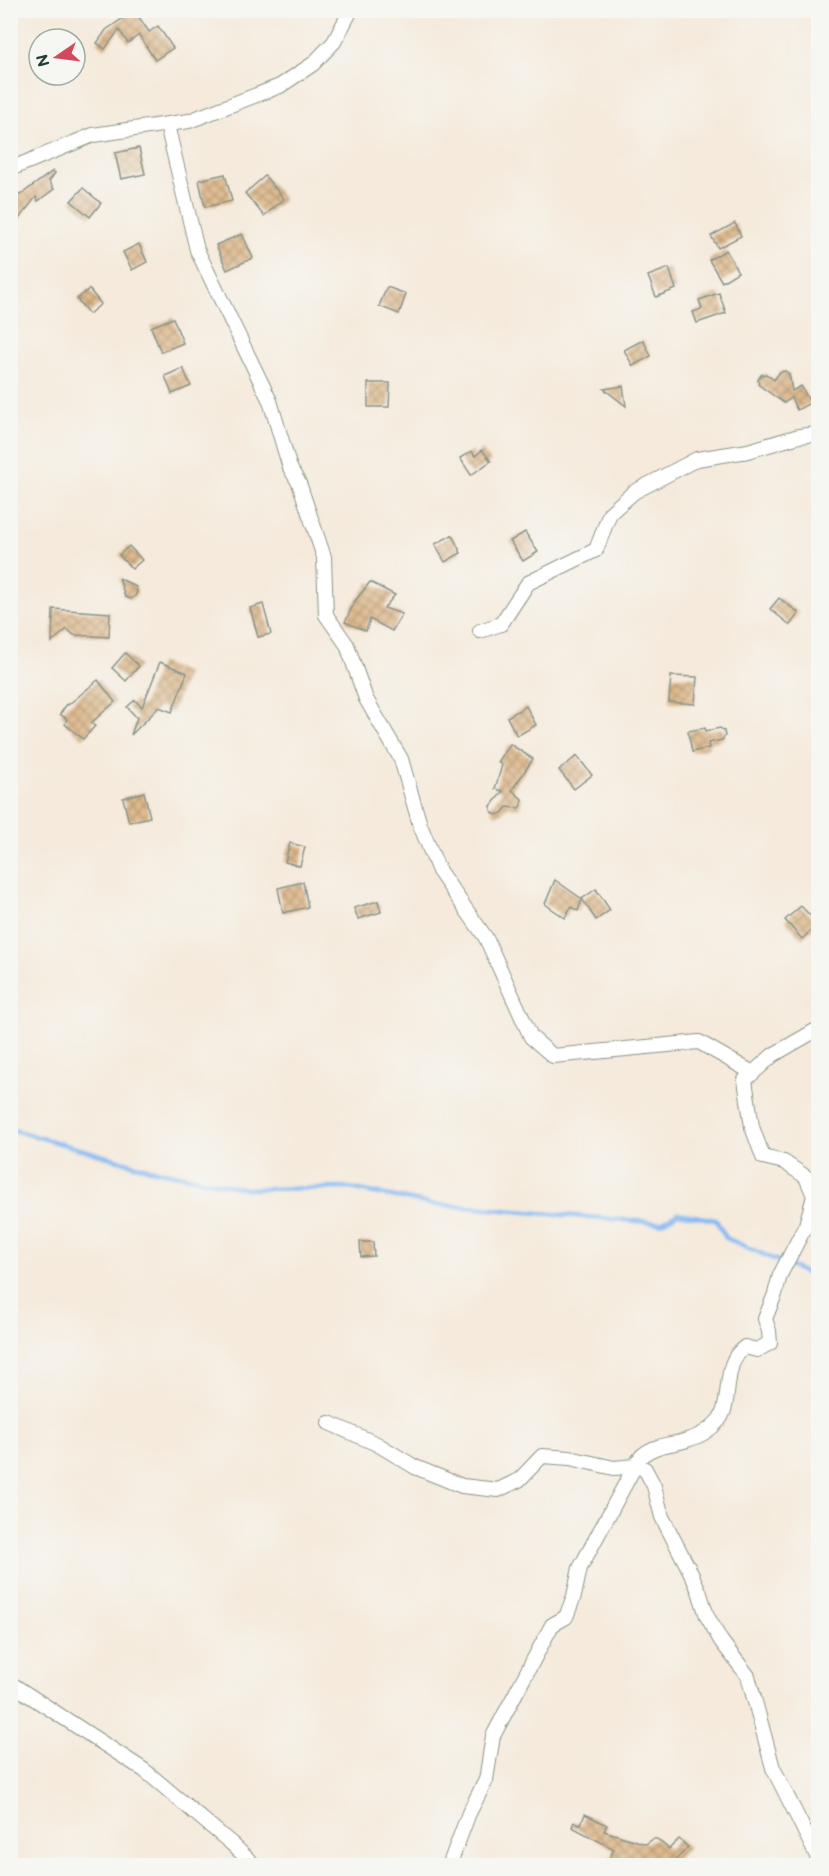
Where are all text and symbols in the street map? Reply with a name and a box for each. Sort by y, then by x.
north arrow [27,27,87,87]
text: N [33,52,55,68]

